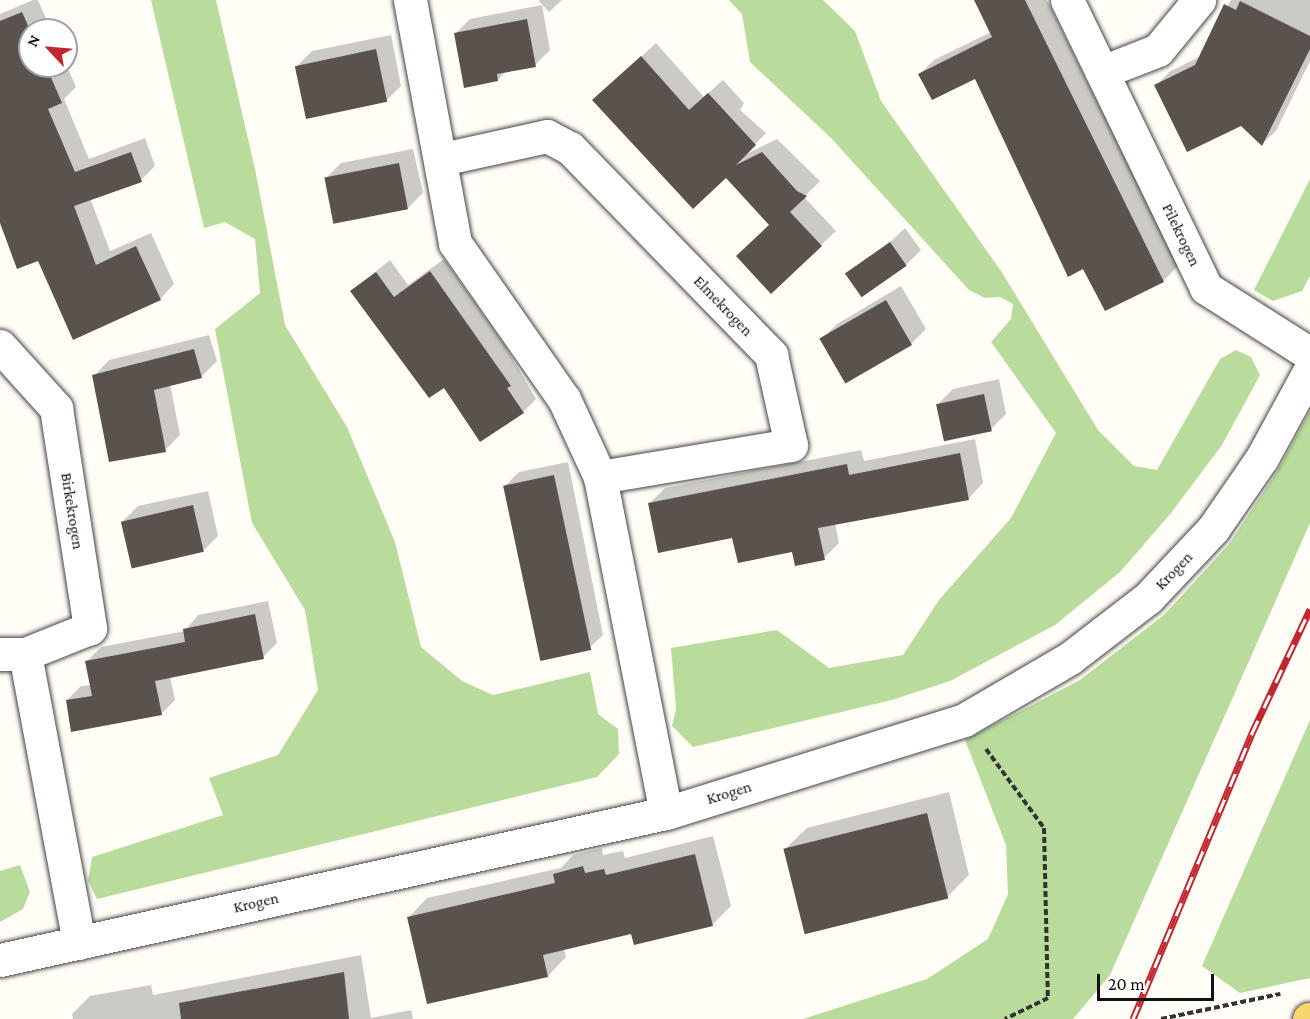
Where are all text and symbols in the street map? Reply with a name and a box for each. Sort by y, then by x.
north arrow [18,18,78,78]
text: N [23,32,43,49]
street label: Pilekrogen [1158,200,1204,270]
street label: Elmekrogen [689,272,757,340]
street label: Birkekrogen [56,471,88,551]
street label: Krogen [1151,548,1197,594]
street label: Krogen [704,777,754,809]
street label: Krogen [232,889,280,917]
scale bar [1100,962,1217,1000]
text: 20 m [1108,974,1145,994]

